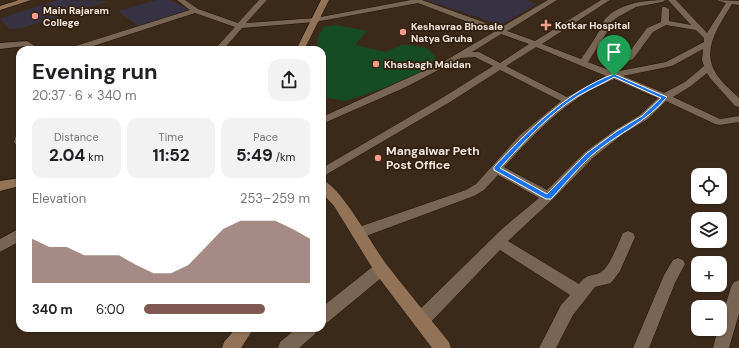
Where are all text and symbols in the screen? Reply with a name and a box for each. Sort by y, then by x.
place label: Main Rajaram College [43,4,109,29]
marker: Main Rajaram College [30,11,40,21]
marker: Kotkar Hospital [540,19,552,31]
place label: Kotkar Hospital [555,19,630,32]
place label: Keshavrao Bhosale Natya Gruha [411,20,503,45]
marker: Keshavrao Bhosale Natya Gruha [398,27,408,37]
pin [597,35,631,76]
icon: arrive [603,41,625,63]
text: Evening run [32,57,158,86]
place label: Khasbagh Maidan [384,58,471,71]
button: share [268,59,310,101]
marker: Khasbagh Maidan [371,59,381,69]
text: 20:37 · 6 × 340 m [32,87,137,104]
text: Distance [54,130,99,144]
text: Time [159,130,183,144]
text: Pace [253,130,278,144]
place label: Mangalwar Peth Post Office [386,143,480,173]
text: 2.04 [49,144,85,166]
text: 11:52 [153,144,189,166]
text: 5:49 [236,144,273,166]
text: km [85,150,104,164]
text: /km [273,150,295,164]
marker: Mangalwar Peth Post Office [373,153,383,163]
map controls [691,168,727,336]
button: locate [691,168,727,204]
text: Elevation [32,190,86,207]
text: 253–259 m [240,190,310,207]
button: layers [691,212,727,248]
button: + [691,256,727,292]
button: − [691,300,727,336]
text: 340 m [32,301,73,318]
text: 6:00 [96,301,125,318]

